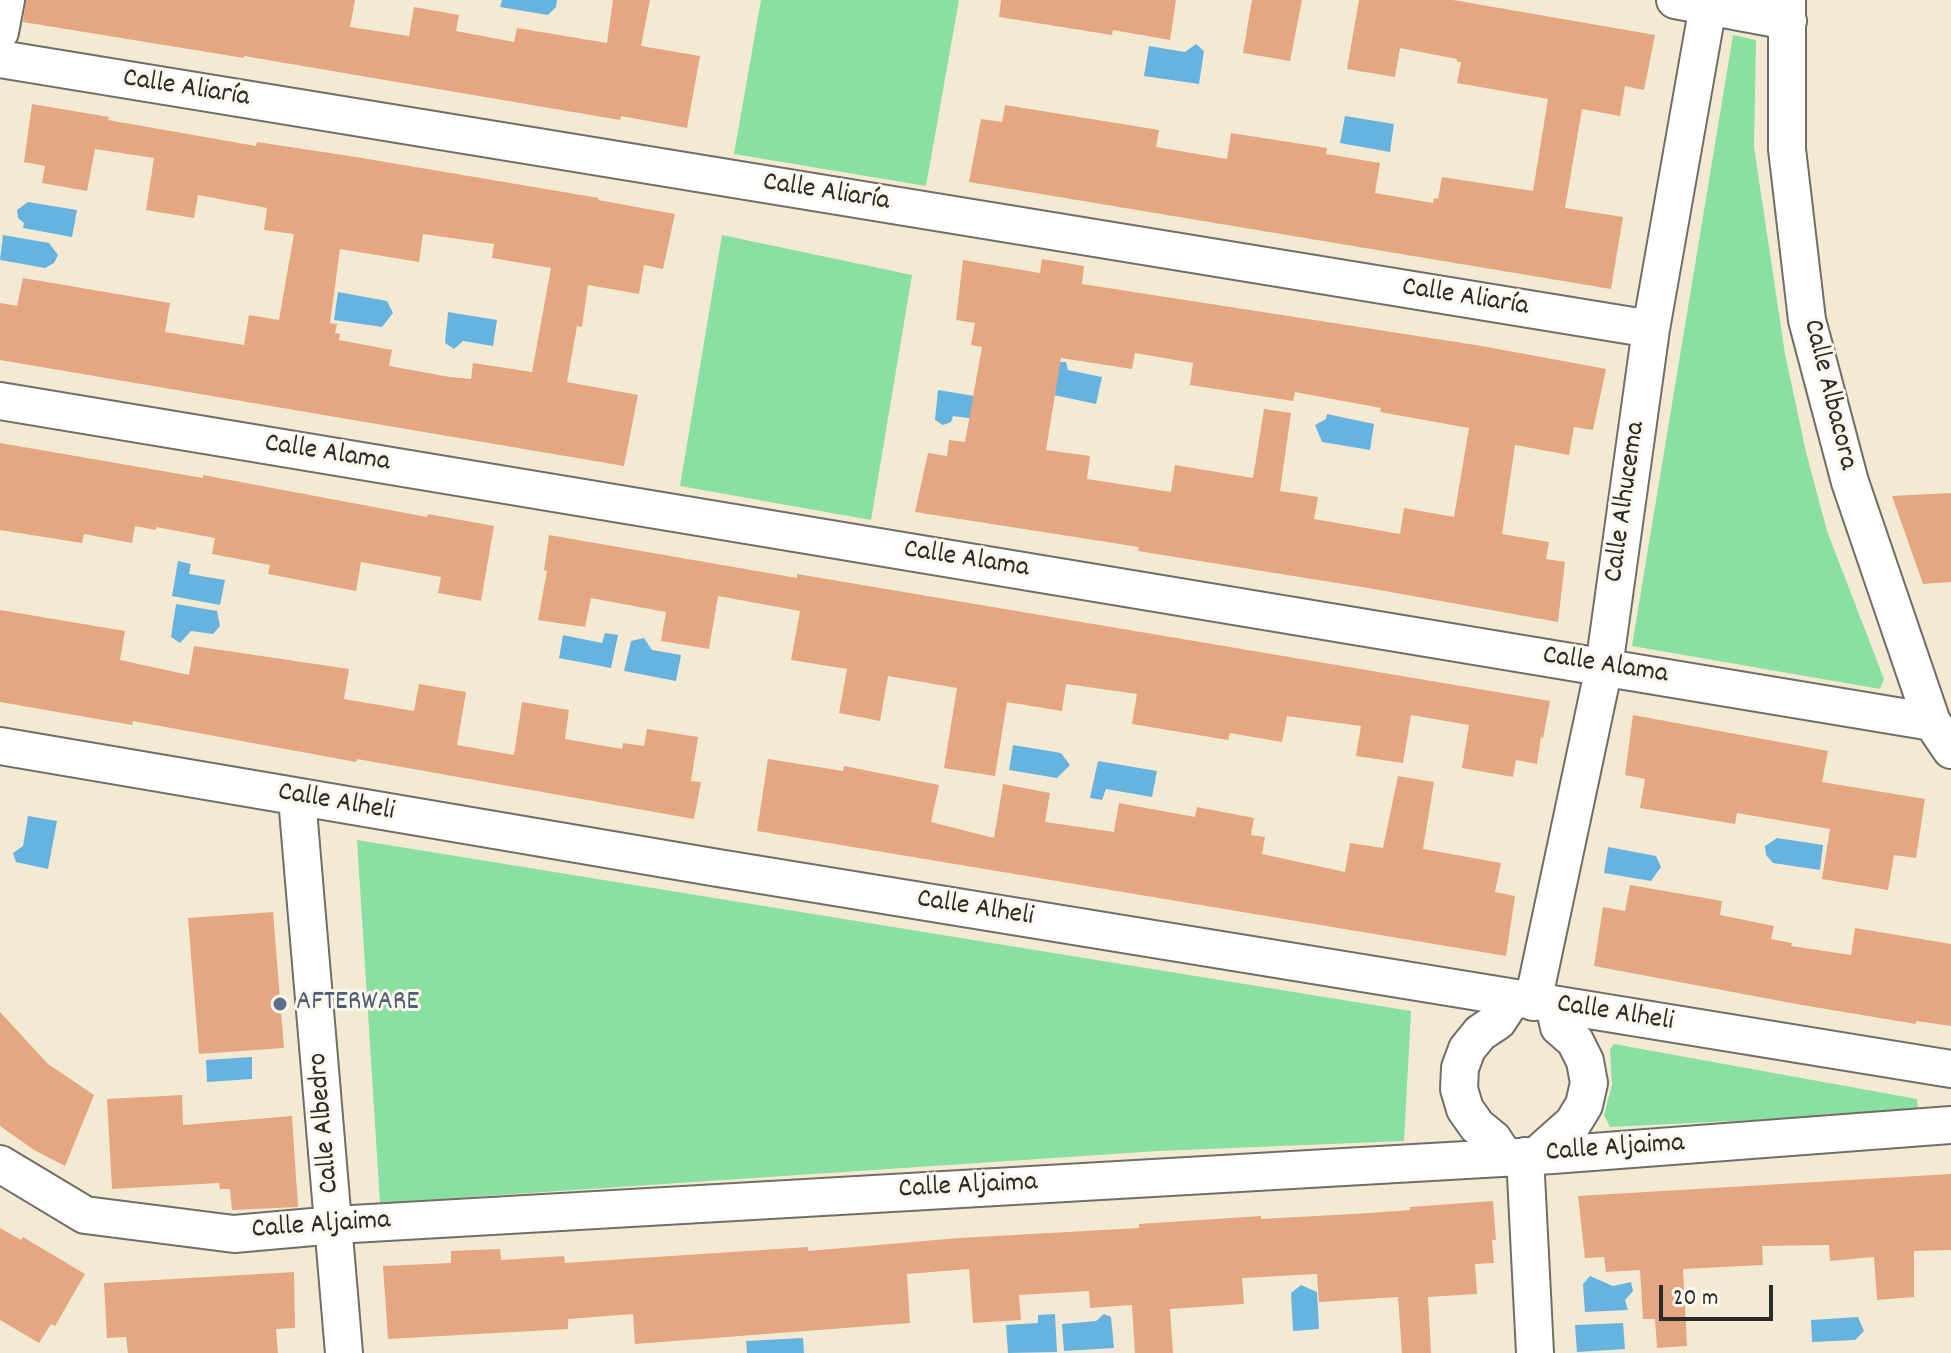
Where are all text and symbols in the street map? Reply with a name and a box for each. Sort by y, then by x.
street label: Calle Aliaría [120,63,252,117]
street label: Calle Aliaría [760,167,892,221]
street label: Calle Aliaría [1399,272,1531,326]
street label: Calle Albacora [1793,316,1863,474]
street label: Calle Alhucema [1599,420,1655,584]
street label: Calle Alama [262,429,392,481]
street label: Calle Alama [901,535,1031,587]
street label: Calle Alama [1540,641,1670,693]
street label: Calle Alheli [275,777,397,831]
street label: Calle Alheli [914,884,1036,936]
place label: AFTERWARE [296,987,419,1021]
street label: Calle Alheli [1554,989,1676,1041]
marker: AFTERWARE [271,995,289,1013]
street label: Calle Albedro [303,1051,349,1195]
street label: Calle Aljaima [1545,1128,1685,1172]
street label: Calle Aljaima [898,1168,1038,1208]
street label: Calle Aljaima [251,1205,391,1249]
scale bar [1663,1269,1777,1319]
text: 20 m [1673,1282,1719,1316]

